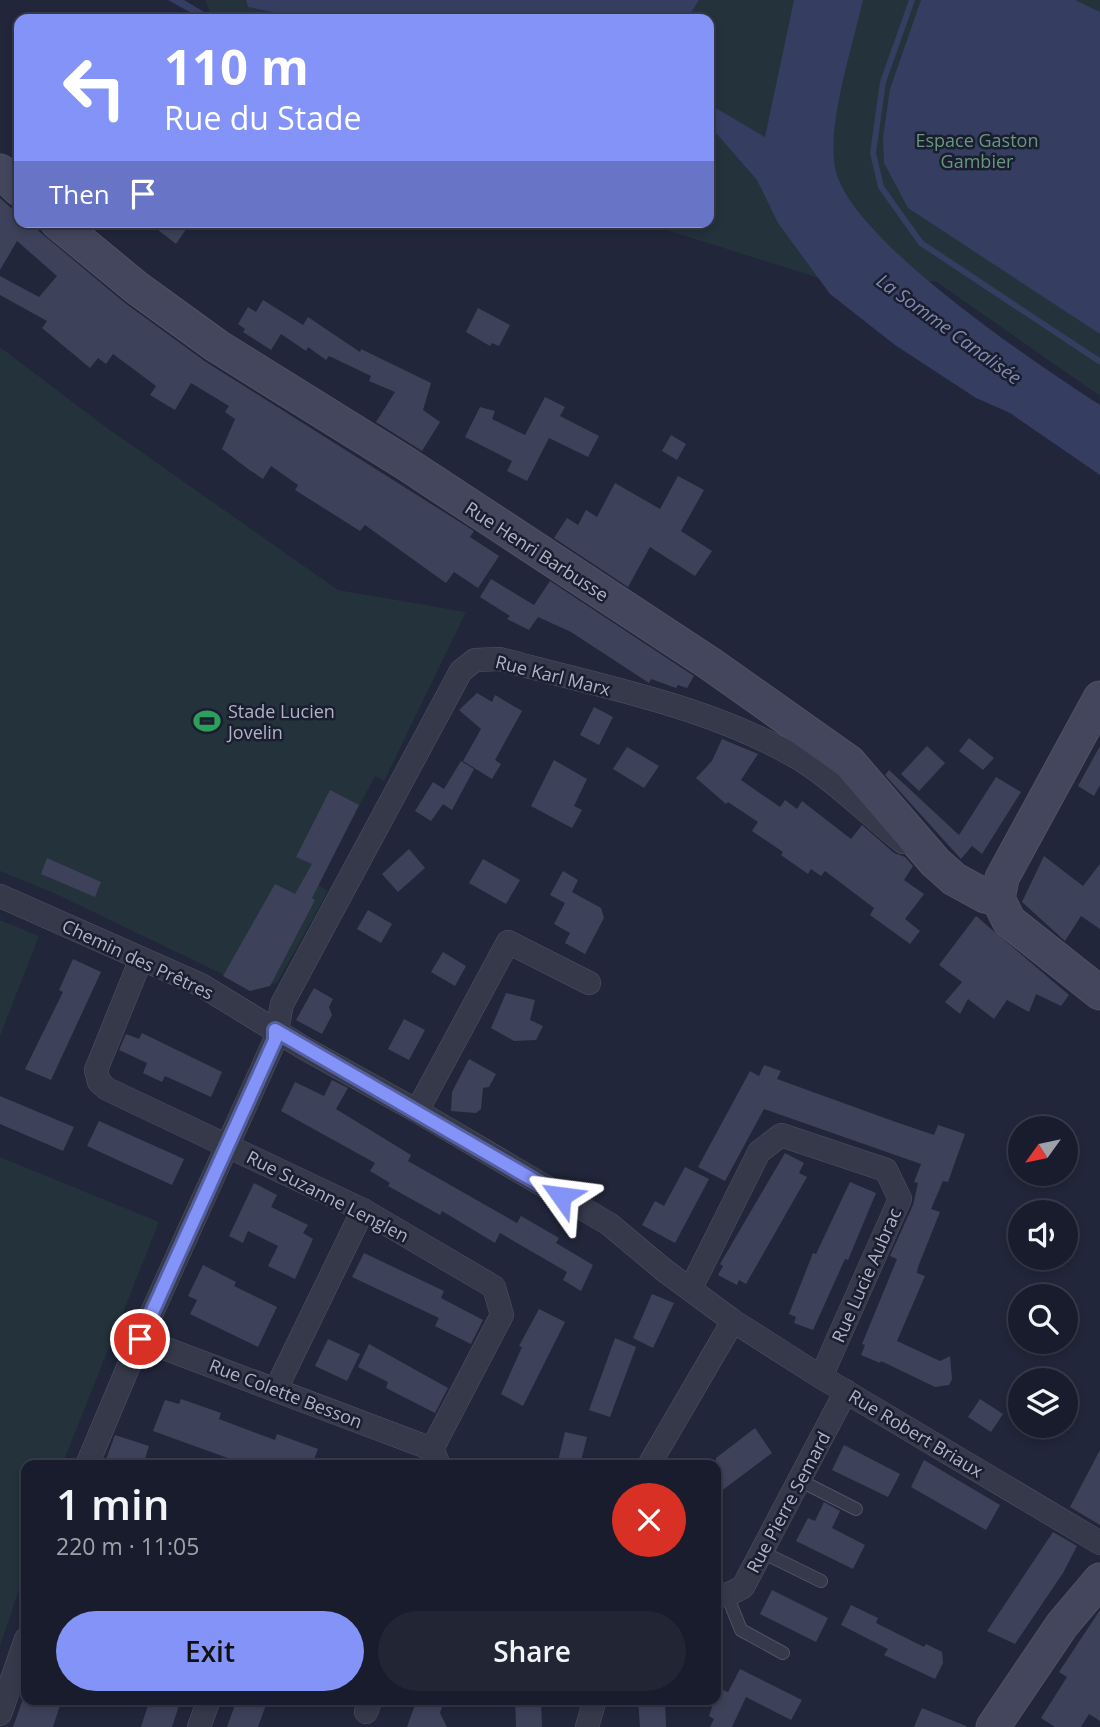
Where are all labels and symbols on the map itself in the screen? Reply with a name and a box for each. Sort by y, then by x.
park label: Espace Gaston Gambier [916,128,1038,173]
water label: La Somme Canalisée [871,268,1027,390]
street label: Rue Henri Barbusse [461,496,613,606]
street label: Rue Karl Marx [493,649,613,701]
place label: Stade Lucien Jovelin [226,699,335,744]
sports icon: Stade Lucien Jovelin [192,706,222,736]
street label: Chemin des Prêtres [58,913,218,1005]
north arrow [1008,1116,1078,1186]
street label: Rue Suzanne Lenglen [243,1145,413,1247]
position arrow [524,1159,598,1233]
street label: Rue Lucie Aubrac [826,1204,907,1346]
pin [110,1309,170,1369]
street label: Rue Colette Besson [206,1353,366,1433]
street label: Rue Robert Briaux [844,1383,988,1483]
street label: Rue Pierre Semard [741,1427,835,1577]

